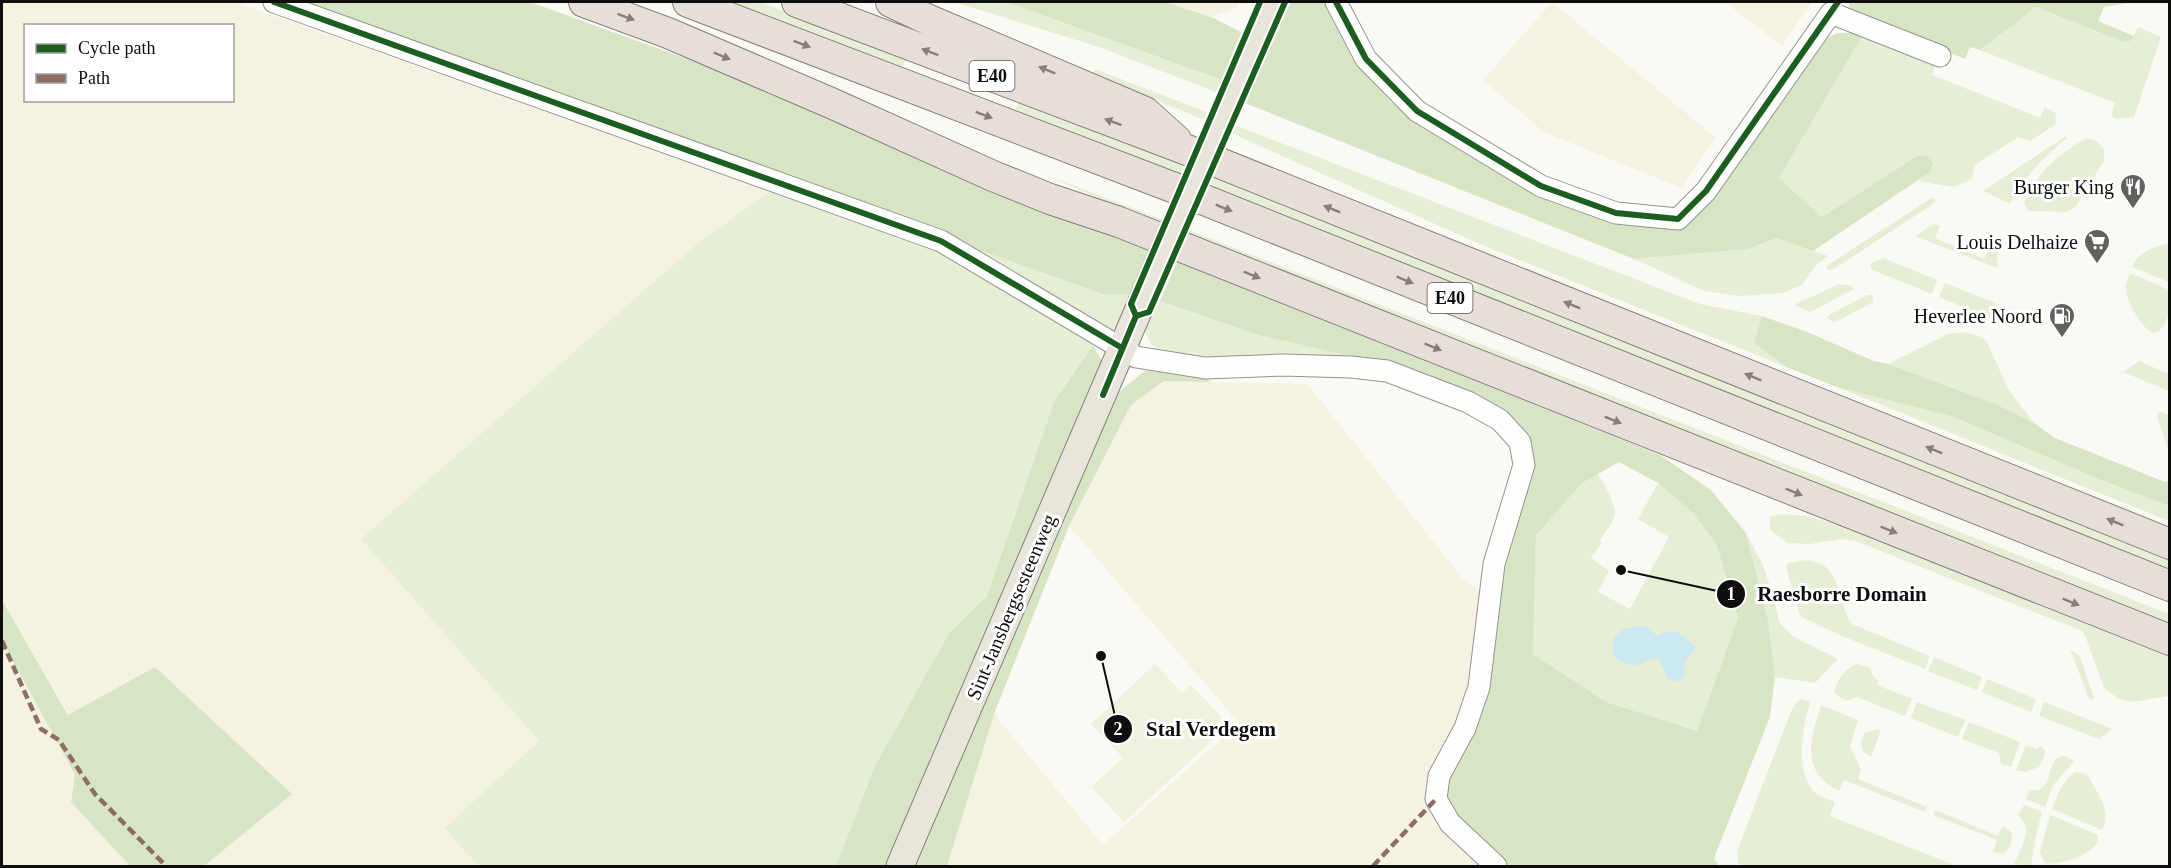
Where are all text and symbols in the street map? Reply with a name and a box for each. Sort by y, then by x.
one-way arrow [617,13,635,22]
legend [24,24,234,102]
text: Cycle path [78,38,155,58]
one-way arrow [793,40,811,50]
one-way arrow [921,47,939,57]
one-way arrow [713,51,731,61]
road number: E40 [970,61,1014,91]
one-way arrow [1038,66,1055,75]
text: Path [78,68,110,88]
one-way arrow [975,110,993,120]
one-way arrow [1103,117,1121,127]
restaurant icon: Burger King [2118,172,2148,210]
place label: Burger King [2014,176,2114,199]
one-way arrow [1215,204,1233,213]
one-way arrow [1323,204,1341,213]
supermarket icon: Louis Delhaize [2082,227,2112,265]
place label: Louis Delhaize [1956,231,2078,253]
one-way arrow [1243,271,1261,280]
one-way arrow [1396,276,1414,285]
road number: E40 [1428,283,1472,313]
one-way arrow [1563,300,1581,309]
fuel station icon: Heverlee Noord [2047,301,2077,339]
place label: Heverlee Noord [1914,305,2042,327]
one-way arrow [1424,342,1442,352]
one-way arrow [1744,372,1762,382]
one-way arrow [1605,415,1623,425]
one-way arrow [1925,445,1943,454]
one-way arrow [1786,487,1804,497]
street label: Sint-Jansbergsesteenweg [962,511,1061,704]
one-way arrow [2106,517,2124,526]
one-way arrow [1881,525,1899,535]
callout: Raesborre Domain [1716,574,1939,613]
text: Raesborre Domain [1757,582,1927,606]
text: 1 [1727,584,1736,604]
one-way arrow [2062,597,2080,607]
callout: Stal Verdegem [1103,709,1288,748]
text: Stal Verdegem [1146,717,1277,741]
text: 2 [1114,719,1123,739]

